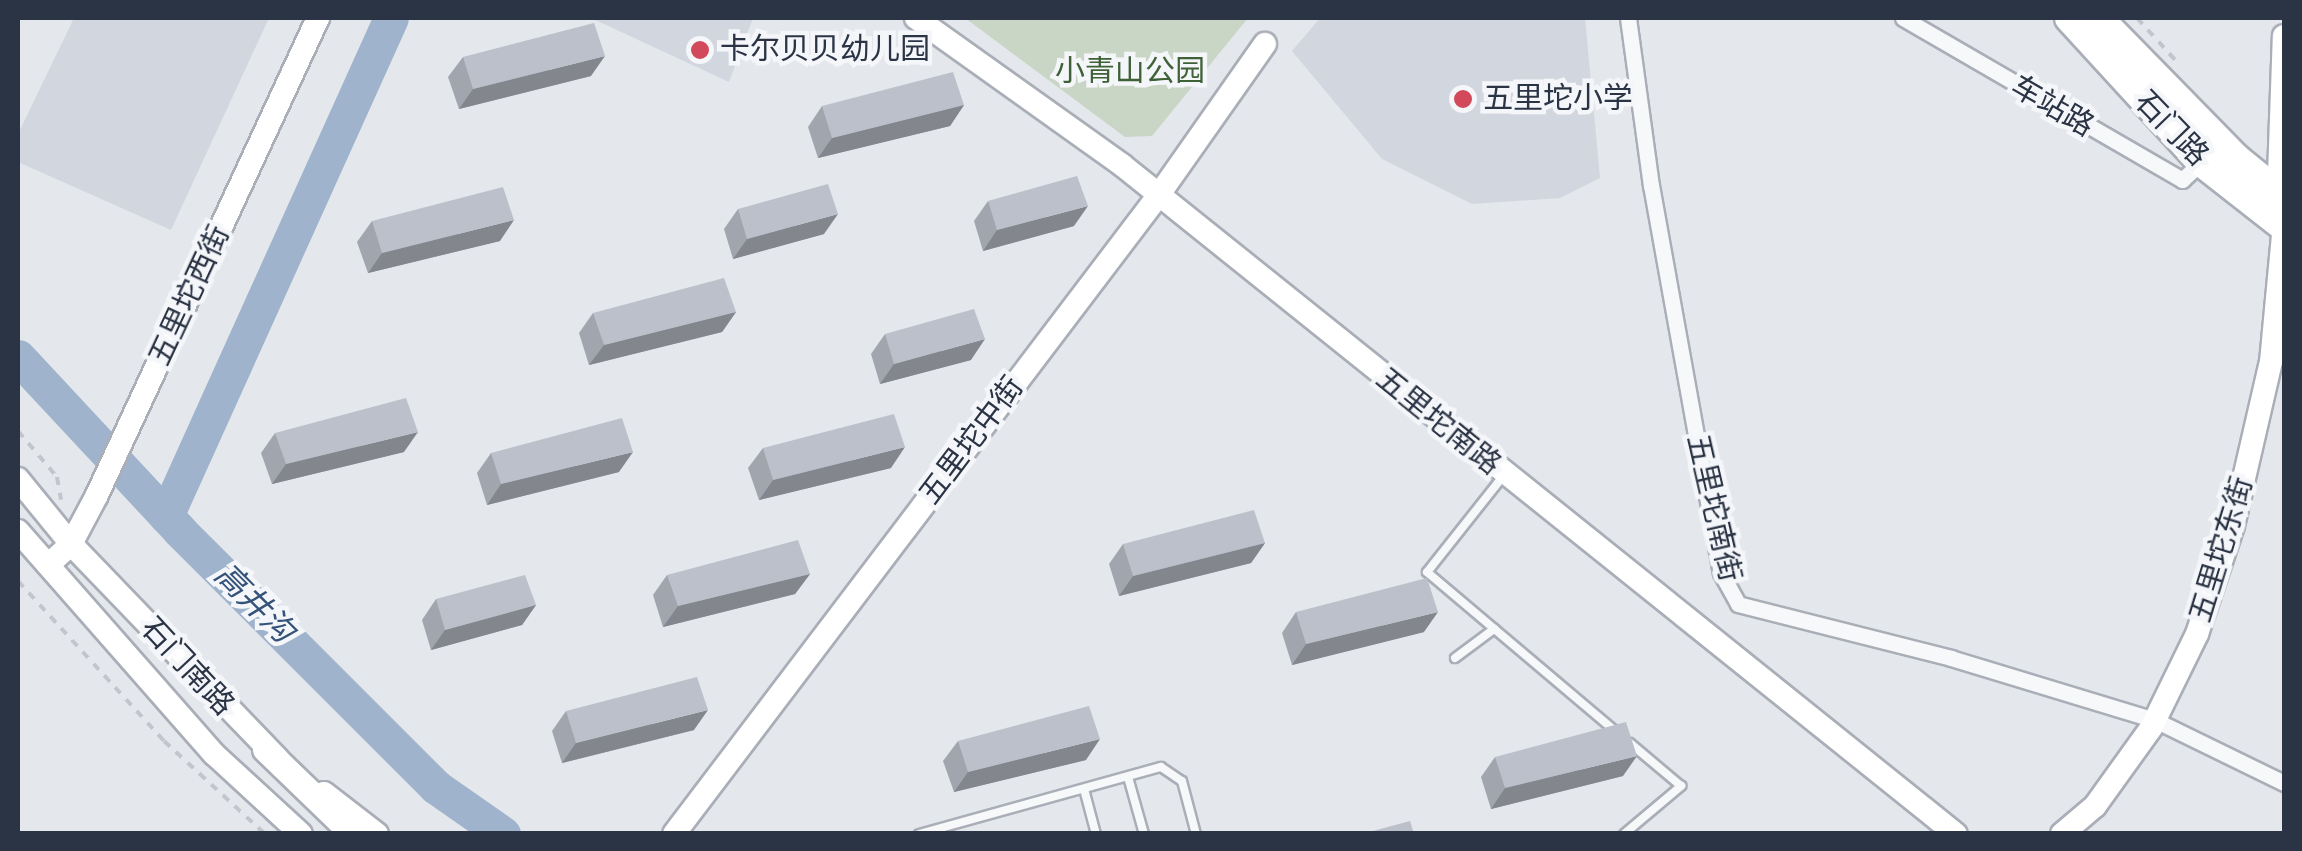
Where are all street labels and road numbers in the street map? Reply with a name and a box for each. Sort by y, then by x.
street label: 车站路 [2004,69,2100,145]
street label: 石门路 [2127,84,2215,174]
street label: 五里坨西街 [142,220,238,372]
street label: 五里坨南路 [1368,361,1508,483]
street label: 五里坨中街 [912,370,1032,512]
street label: 五里坨南街 [1679,431,1747,585]
street label: 五里坨东街 [2183,473,2261,627]
street label: 石门南路 [133,611,241,723]

